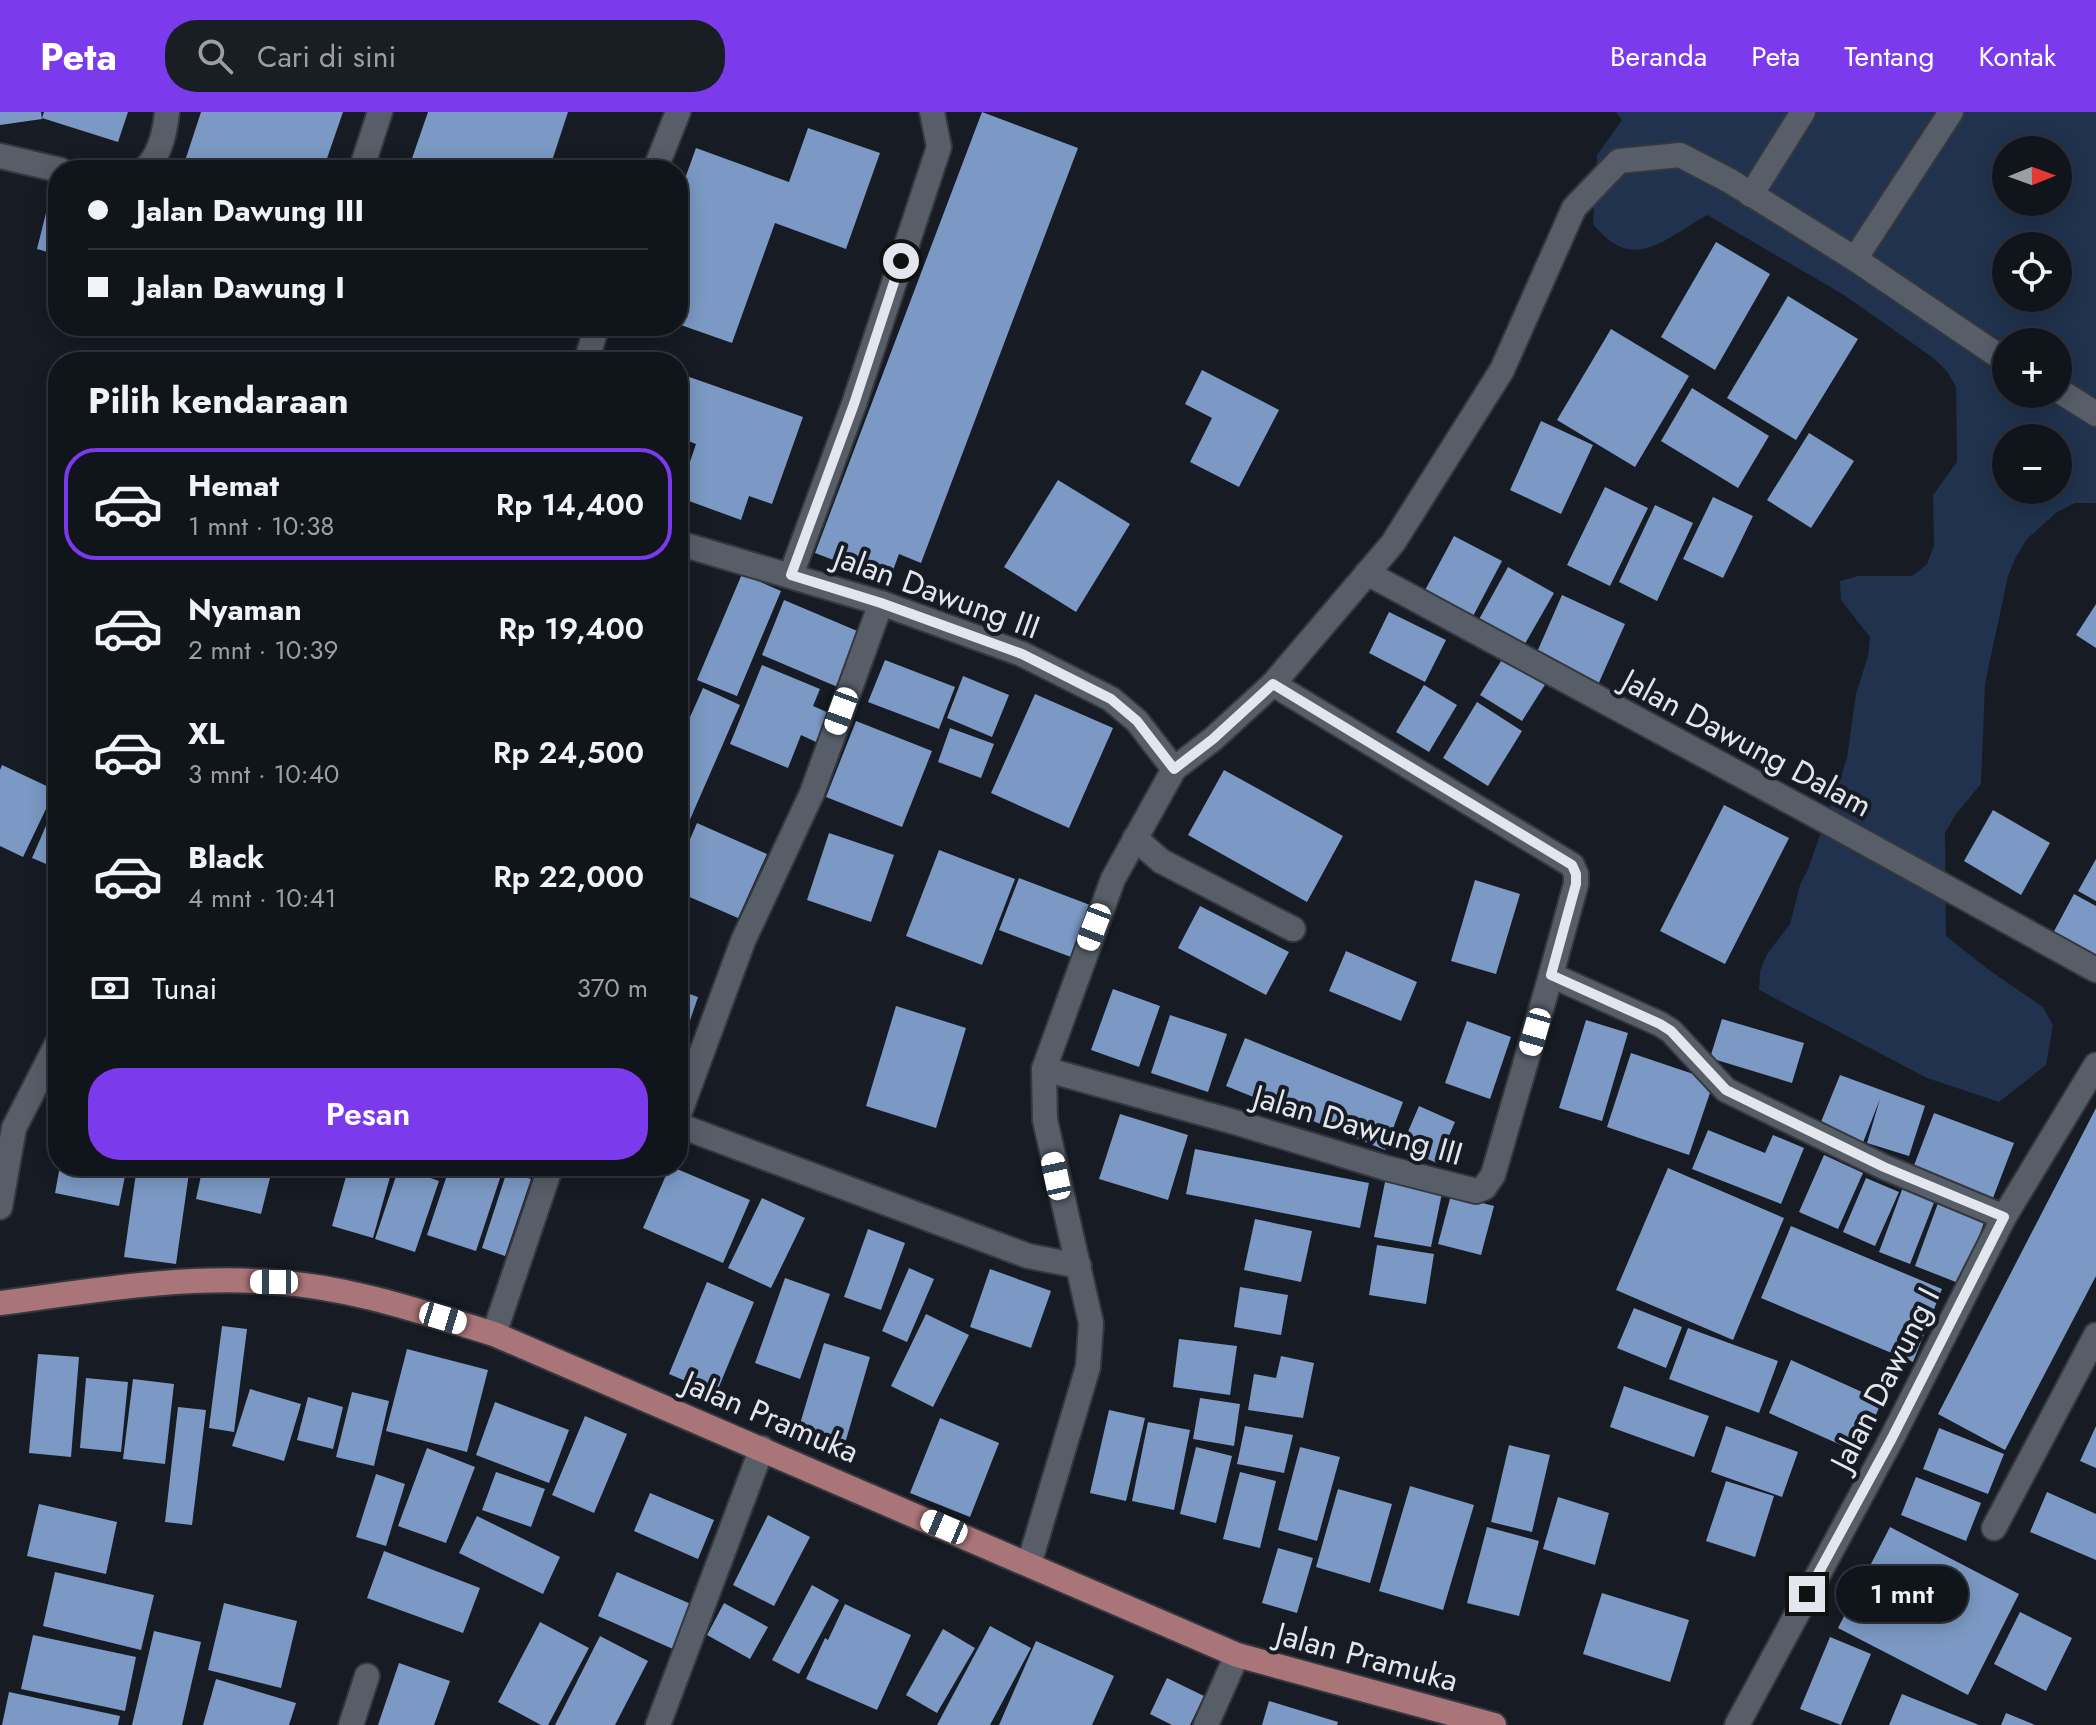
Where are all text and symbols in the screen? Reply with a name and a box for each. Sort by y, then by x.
search box [165,20,725,92]
text: Peta [40,29,117,84]
icon: search [193,34,237,78]
text: Cari di sini [257,35,396,78]
text: Beranda [1610,36,1707,77]
text: Peta [1751,36,1800,77]
text: Tentang [1844,36,1935,77]
text: Kontak [1979,36,2056,77]
north arrow [1992,136,2072,216]
map controls [1992,136,2072,504]
text: Jalan Dawung III [136,189,364,232]
button: locate [1992,232,2072,312]
route start [883,243,919,279]
text: Jalan Dawung I [136,266,345,309]
button: + [1992,328,2072,408]
text: Pilih kendaraan [88,374,349,426]
button: − [1992,424,2072,504]
text: Hemat [188,464,279,507]
icon: car [92,468,164,540]
text: Rp 14,400 [496,483,644,526]
text: 1 mnt · 10:38 [188,507,335,545]
street label: Jalan Dawung III [824,532,1046,651]
text: Nyaman [188,588,302,631]
icon: car [92,592,164,664]
text: Rp 19,400 [499,607,644,650]
text: 2 mnt · 10:39 [188,631,338,669]
street label: Jalan Dawung Dalam [1610,656,1880,828]
car [822,684,860,738]
text: XL [188,712,224,755]
icon: car [92,716,164,788]
text: Rp 24,500 [493,731,644,774]
text: 3 mnt · 10:40 [188,755,339,793]
text: Black [188,836,264,879]
icon: car [92,840,164,912]
text: Rp 22,000 [493,855,644,898]
text: 4 mnt · 10:41 [188,879,337,917]
car [1074,900,1114,954]
icon: cash [88,966,132,1010]
text: Tunai [152,967,217,1010]
text: 370 m [577,969,648,1007]
car [1517,1006,1553,1058]
button: Pesan [88,1068,648,1160]
street label: Jalan Dawung III [1244,1072,1468,1177]
car [1039,1150,1073,1202]
car [250,1270,298,1294]
street label: Jalan Dawung I [1817,1279,1951,1482]
car [417,1300,469,1336]
street label: Jalan Pramuka [672,1358,866,1475]
car [917,1507,971,1547]
callout: 1 mnt [1835,1566,1967,1622]
text: 1 mnt [1870,1575,1934,1613]
route end [1789,1576,1825,1612]
street label: Jalan Pramuka [1267,1610,1463,1703]

